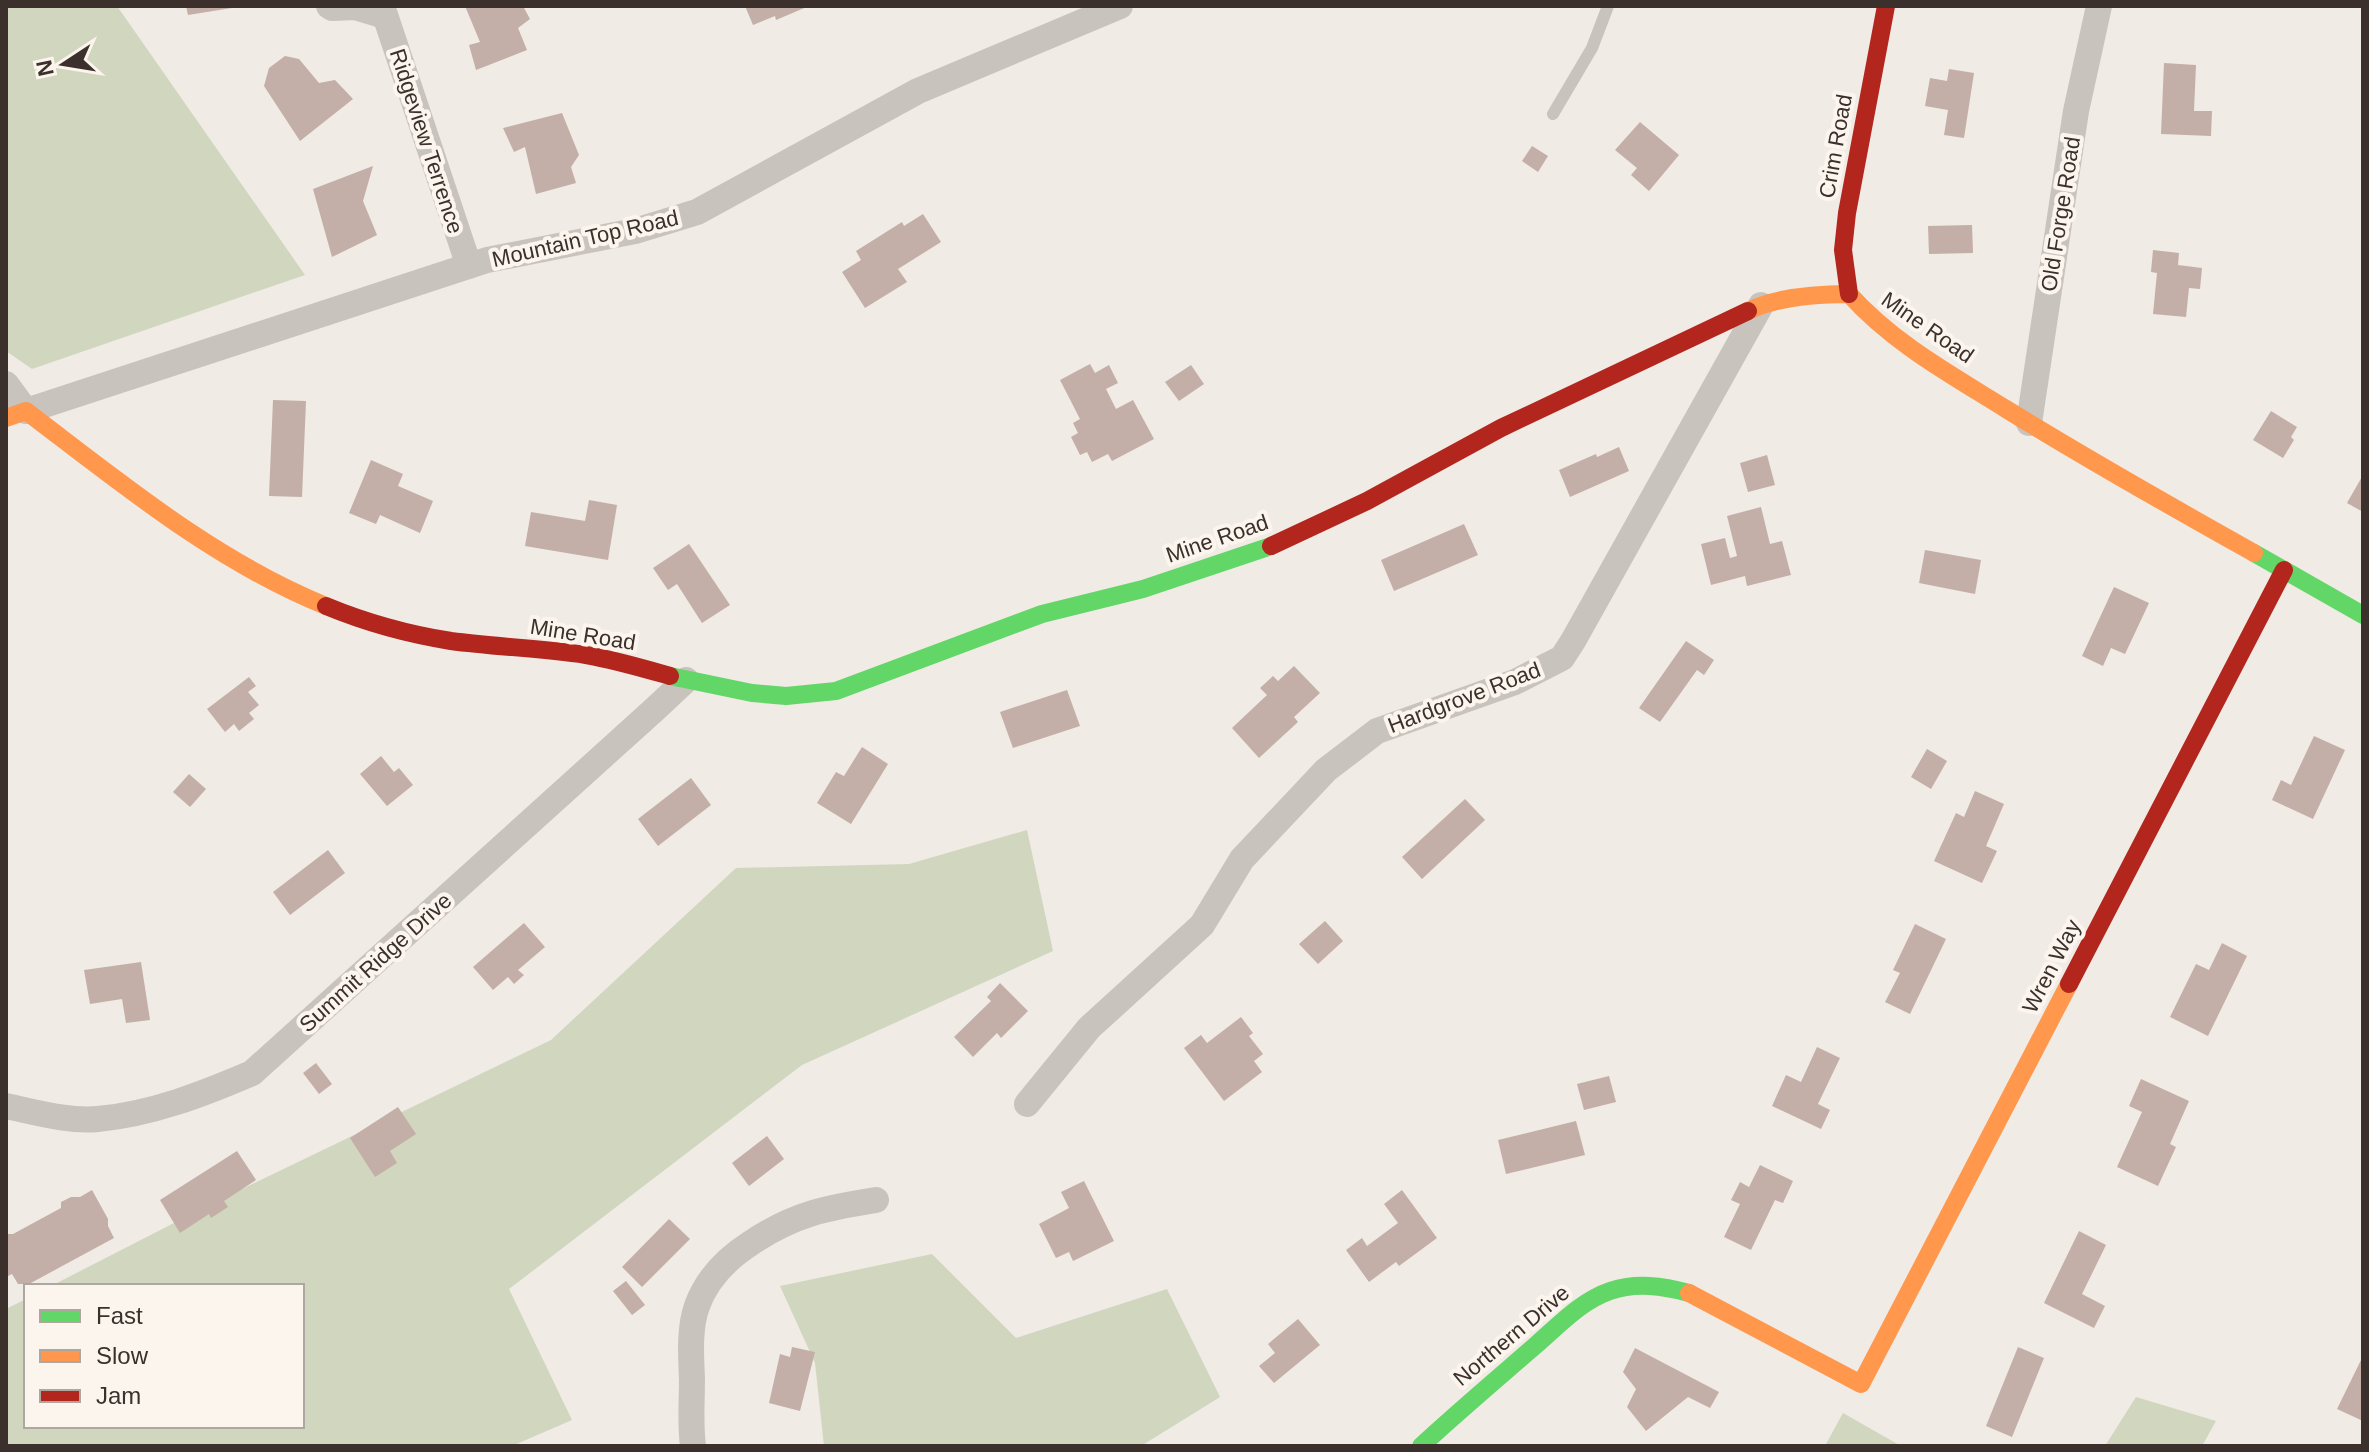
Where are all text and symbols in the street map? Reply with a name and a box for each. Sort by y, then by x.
north arrow [24,24,104,104]
street label: Ridgeview Terrence [385,46,468,237]
text: N [31,58,59,78]
street label: Crim Road [1814,92,1857,200]
street label: Old Forge Road [2036,135,2085,293]
street label: Mountain Top Road [490,205,681,272]
street label: Mine Road [1877,287,1978,368]
street label: Mine Road [1163,509,1272,568]
street label: Mine Road [528,614,637,655]
street label: Hardgrove Road [1384,657,1544,738]
street label: Summit Ridge Drive [294,888,456,1037]
street label: Wren Way [2017,915,2086,1017]
street label: Northern Drive [1448,1280,1574,1391]
legend [24,1284,304,1428]
text: Fast [96,1302,143,1329]
text: Slow [96,1342,149,1369]
text: Jam [96,1382,141,1409]

